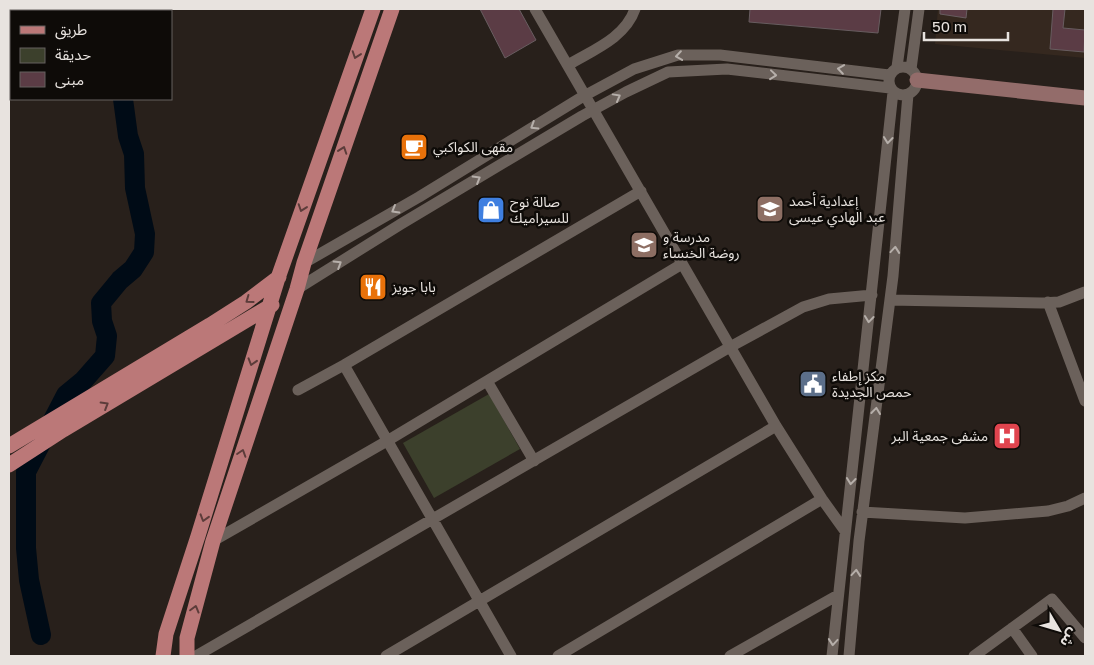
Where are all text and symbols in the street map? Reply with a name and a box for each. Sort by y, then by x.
legend [10,10,172,100]
scale bar [924,10,1008,42]
text: 50 m [932,17,967,35]
text: طريق [55,20,87,40]
text: حديقة [55,45,91,63]
one-way arrow [352,50,362,58]
one-way arrow [675,50,683,61]
one-way arrow [836,64,844,75]
one-way arrow [770,69,778,80]
text: مبنى [55,70,84,89]
one-way arrow [612,93,621,103]
one-way arrow [530,120,539,130]
cafe icon: مقهى الكواكبي [399,132,429,162]
one-way arrow [883,137,894,145]
place label: مقهى الكواكبي [433,138,513,158]
one-way arrow [337,146,347,154]
one-way arrow [471,176,480,186]
place label: إعدادية أحمد عبد الهادي عيسى [789,192,885,228]
place label: صالة نوح للسيراميك [510,193,569,227]
school or university icon: إعدادية أحمد عبد الهادي عيسى [755,194,785,224]
shop icon: صالة نوح للسيراميك [476,195,506,225]
one-way arrow [298,203,308,212]
one-way arrow [392,204,401,214]
place label: مدرسة و روضة الخنساء [663,228,740,262]
school or university icon: مدرسة و روضة الخنساء [629,230,659,260]
one-way arrow [890,246,901,254]
one-way arrow [333,260,342,270]
restaurant icon: بابا جويز [358,272,388,302]
place label: بابا جويز [391,278,436,296]
one-way arrow [245,294,255,303]
one-way arrow [864,316,875,324]
one-way arrow [247,358,257,366]
place label: مكز إطفاء حمص الجديدة [832,367,911,401]
public building icon: مكز إطفاء حمص الجديدة [798,369,828,399]
one-way arrow [99,402,108,411]
one-way arrow [870,407,880,416]
hospital icon: مشفى جمعية البر [992,421,1022,451]
place label: مشفى جمعية البر [891,427,988,445]
one-way arrow [236,449,246,458]
one-way arrow [846,477,857,485]
one-way arrow [199,513,209,521]
one-way arrow [850,568,861,576]
one-way arrow [189,604,200,613]
north arrow [1034,605,1084,655]
text: ش [1057,626,1082,651]
one-way arrow [828,639,839,647]

